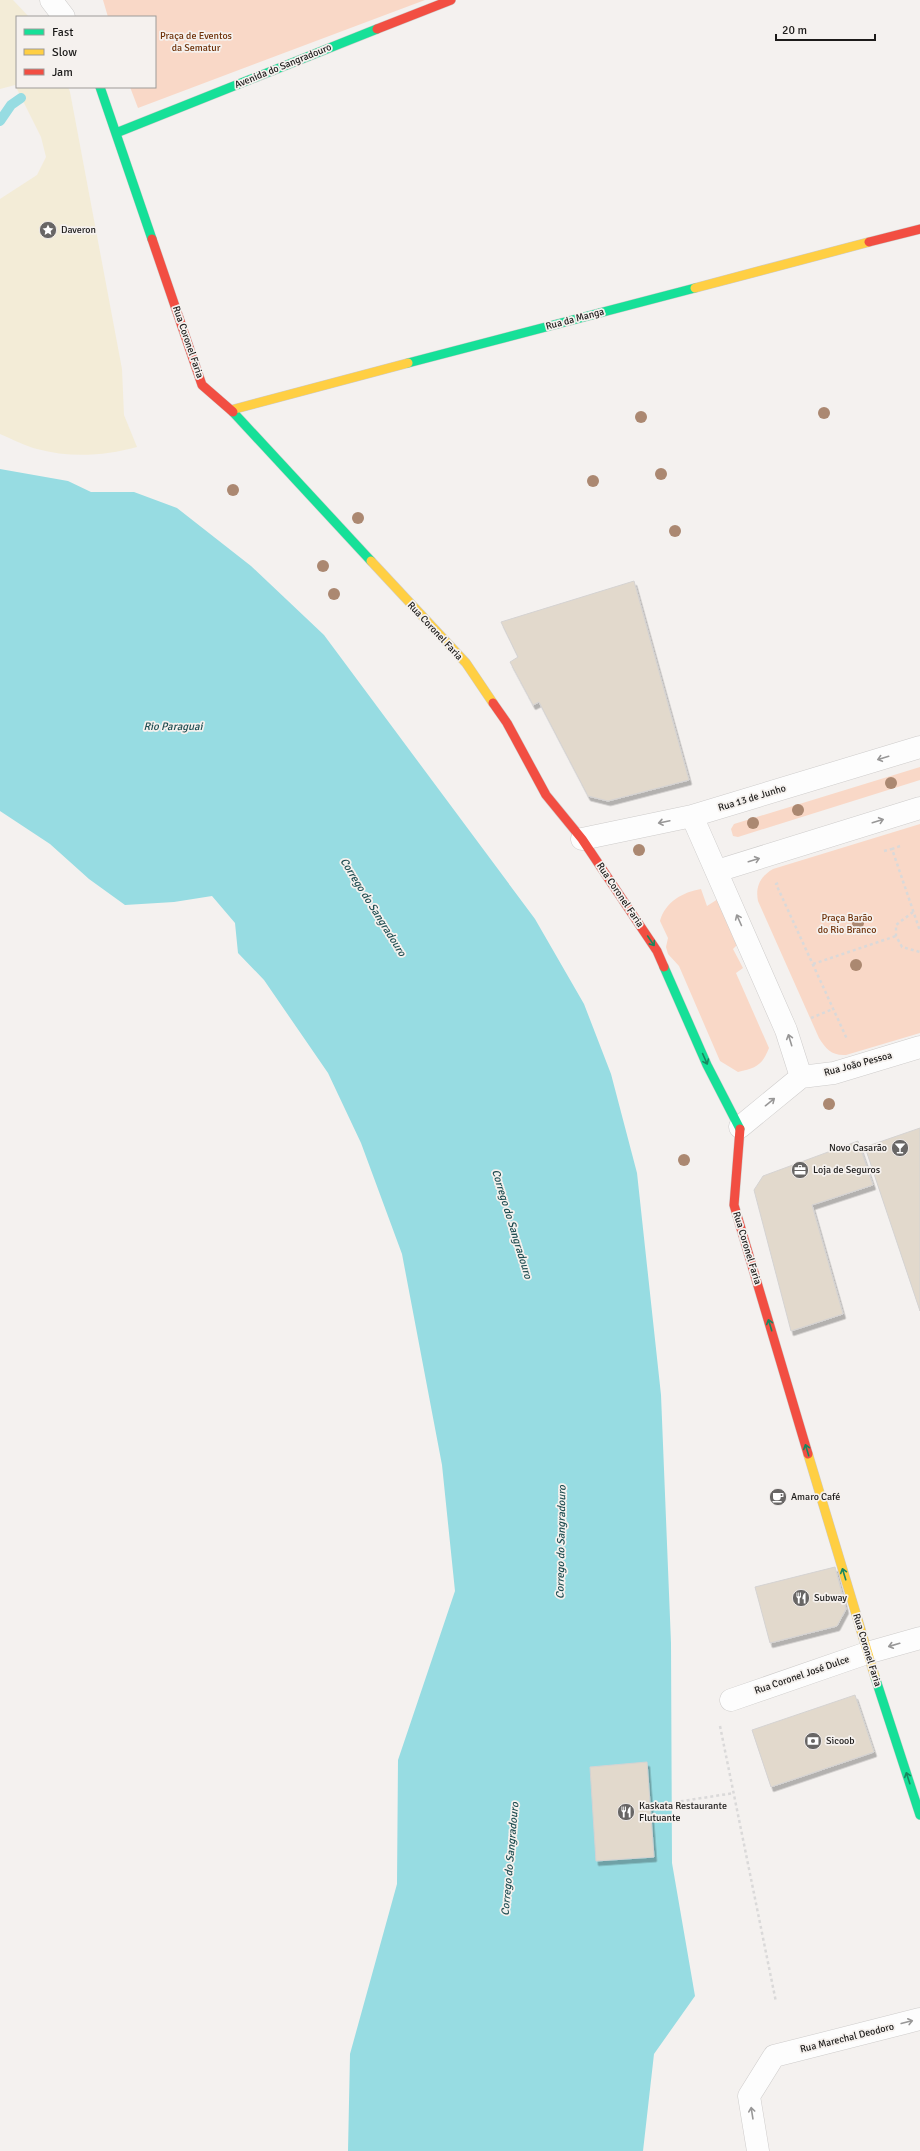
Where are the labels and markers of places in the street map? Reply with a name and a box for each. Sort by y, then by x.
place icon: Daveron [38,220,58,240]
place label: Daveron [61,224,96,236]
bar icon: Novo Casarão [890,1138,910,1158]
place label: Novo Casarão [829,1142,887,1154]
office icon: Loja de Seguros [790,1160,810,1180]
place label: Loja de Seguros [813,1164,881,1176]
cafe icon: Amaro Café [768,1487,788,1507]
place label: Amaro Café [791,1491,840,1503]
restaurant icon: Subway [791,1588,811,1608]
place label: Subway [814,1592,847,1604]
bank icon: Sicoob [803,1731,823,1751]
place label: Sicoob [826,1735,855,1747]
place label: Kaskata Restaurante Flutuante [639,1800,727,1824]
restaurant icon: Kaskata Restaurante Flutuante [616,1802,636,1822]

